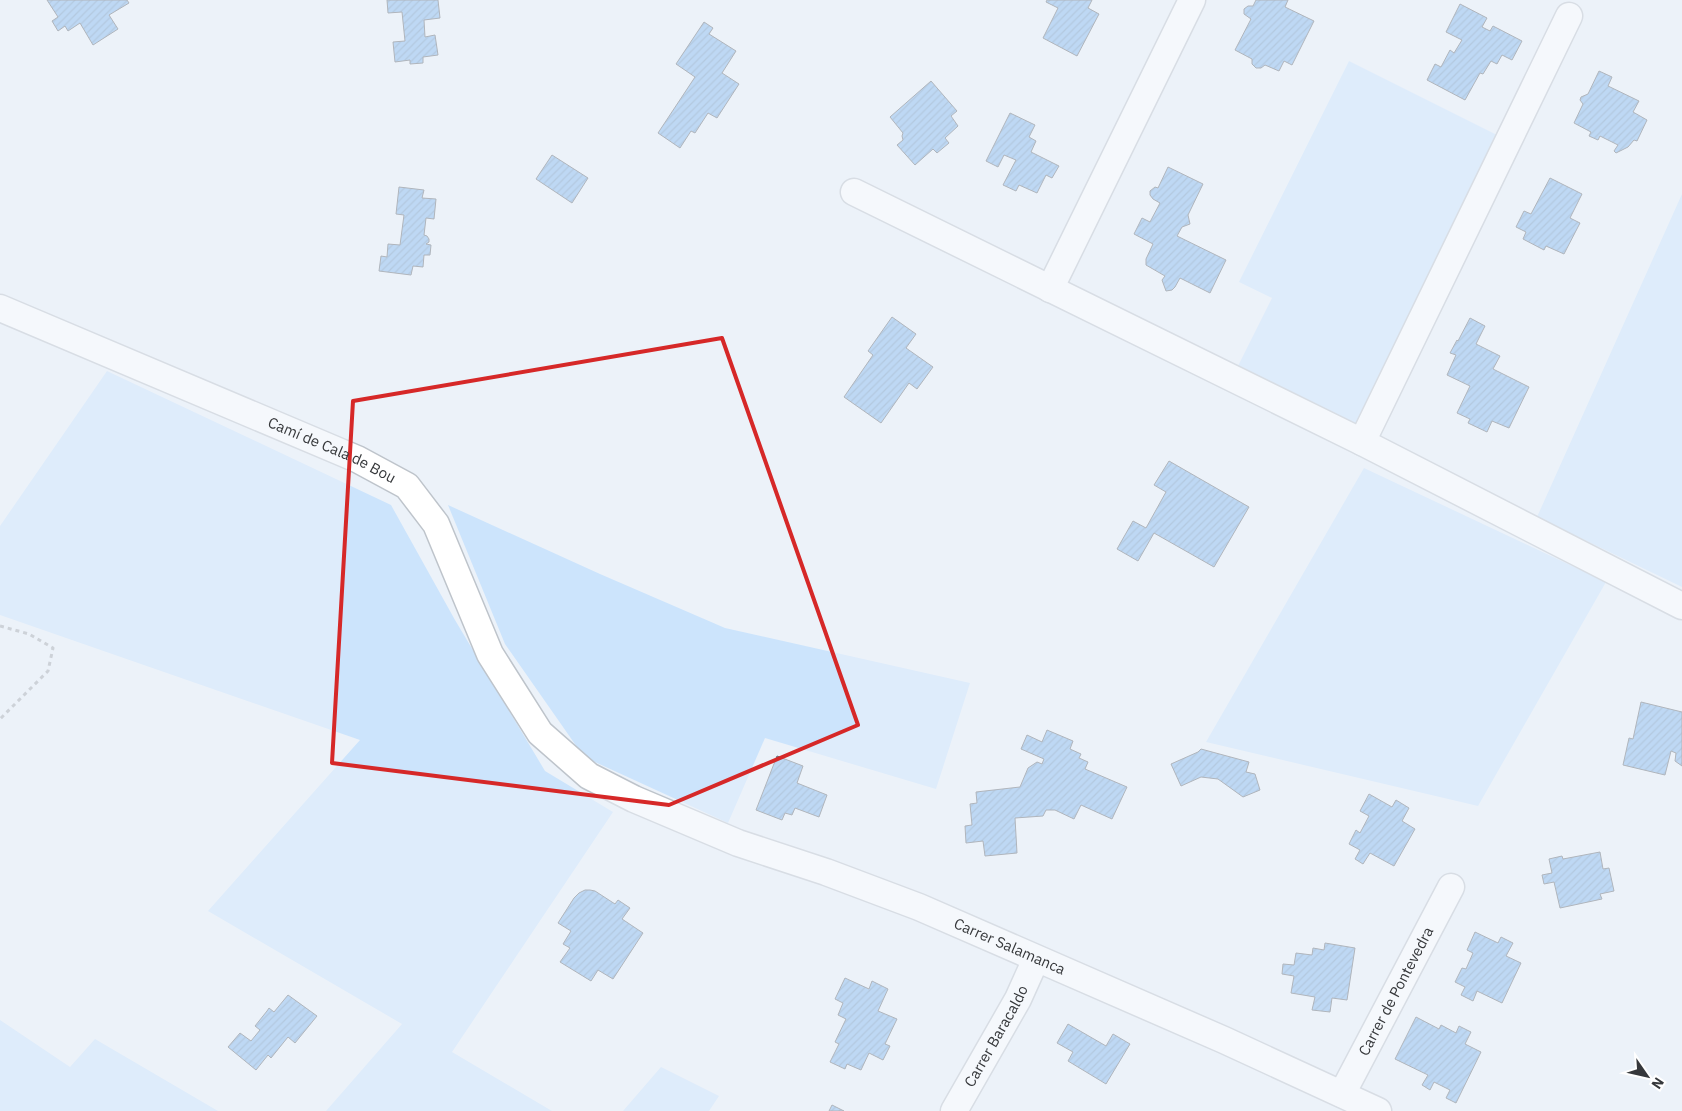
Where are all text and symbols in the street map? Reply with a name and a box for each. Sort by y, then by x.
street label: Camí de Cala de Bou [265,412,399,487]
street label: Carrer Salamanca [951,913,1068,979]
street label: Carrer de Pontevedra [1354,923,1437,1059]
street label: Carrer Baracaldo [960,982,1032,1090]
north arrow [1622,1051,1672,1101]
text: N [1647,1074,1668,1093]

